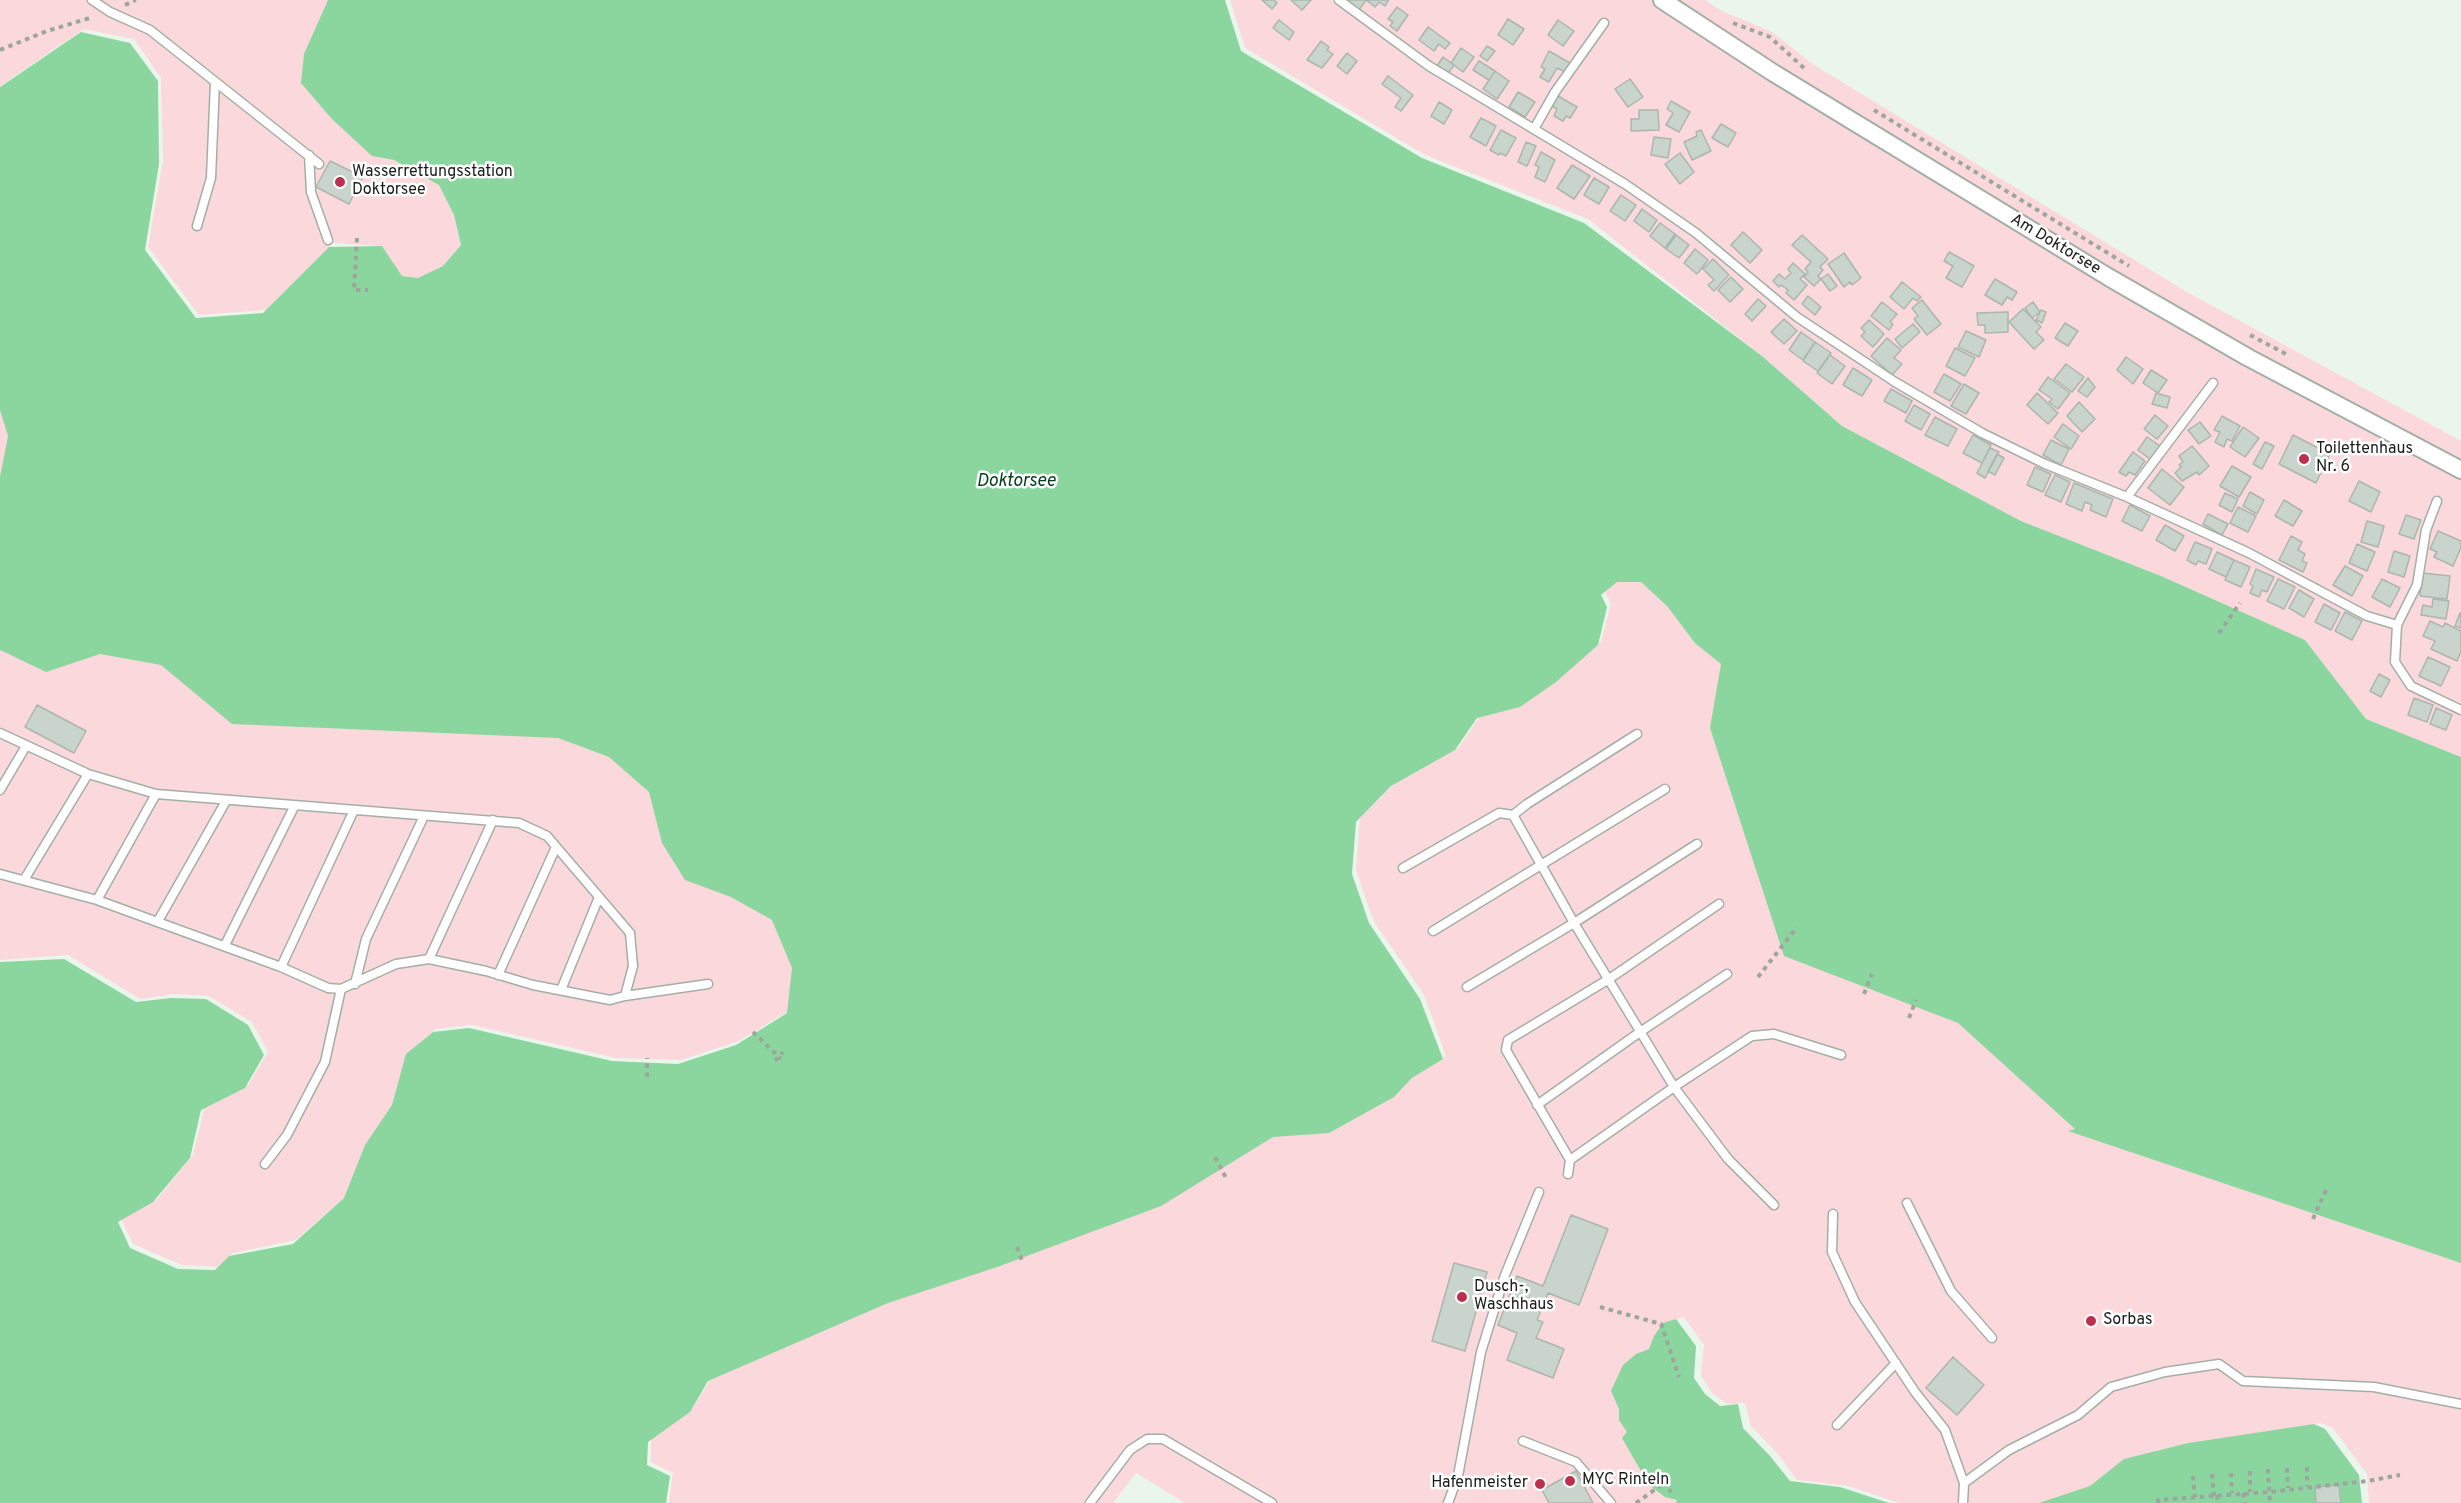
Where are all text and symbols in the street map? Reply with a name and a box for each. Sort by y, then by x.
place label: Wasserrettungsstation Doktorsee [352,163,513,201]
marker: Wasserrettungsstation Doktorsee [333,175,347,189]
street label: Am Doktorsee [2006,211,2104,279]
place label: Toilettenhaus Nr. 6 [2316,440,2413,478]
marker: Toilettenhaus Nr. 6 [2297,452,2311,466]
water label: Doktorsee [976,471,1056,493]
place label: Dusch-, Waschhaus [1474,1278,1554,1316]
marker: Dusch-, Waschhaus [1455,1290,1469,1304]
place label: Sorbas [2103,1311,2152,1331]
marker: Sorbas [2084,1314,2098,1328]
place label: MYC Rinteln [1582,1471,1669,1491]
place label: Hafenmeister [1431,1474,1528,1494]
marker: MYC Rinteln [1563,1474,1577,1488]
marker: Hafenmeister [1533,1477,1547,1491]

